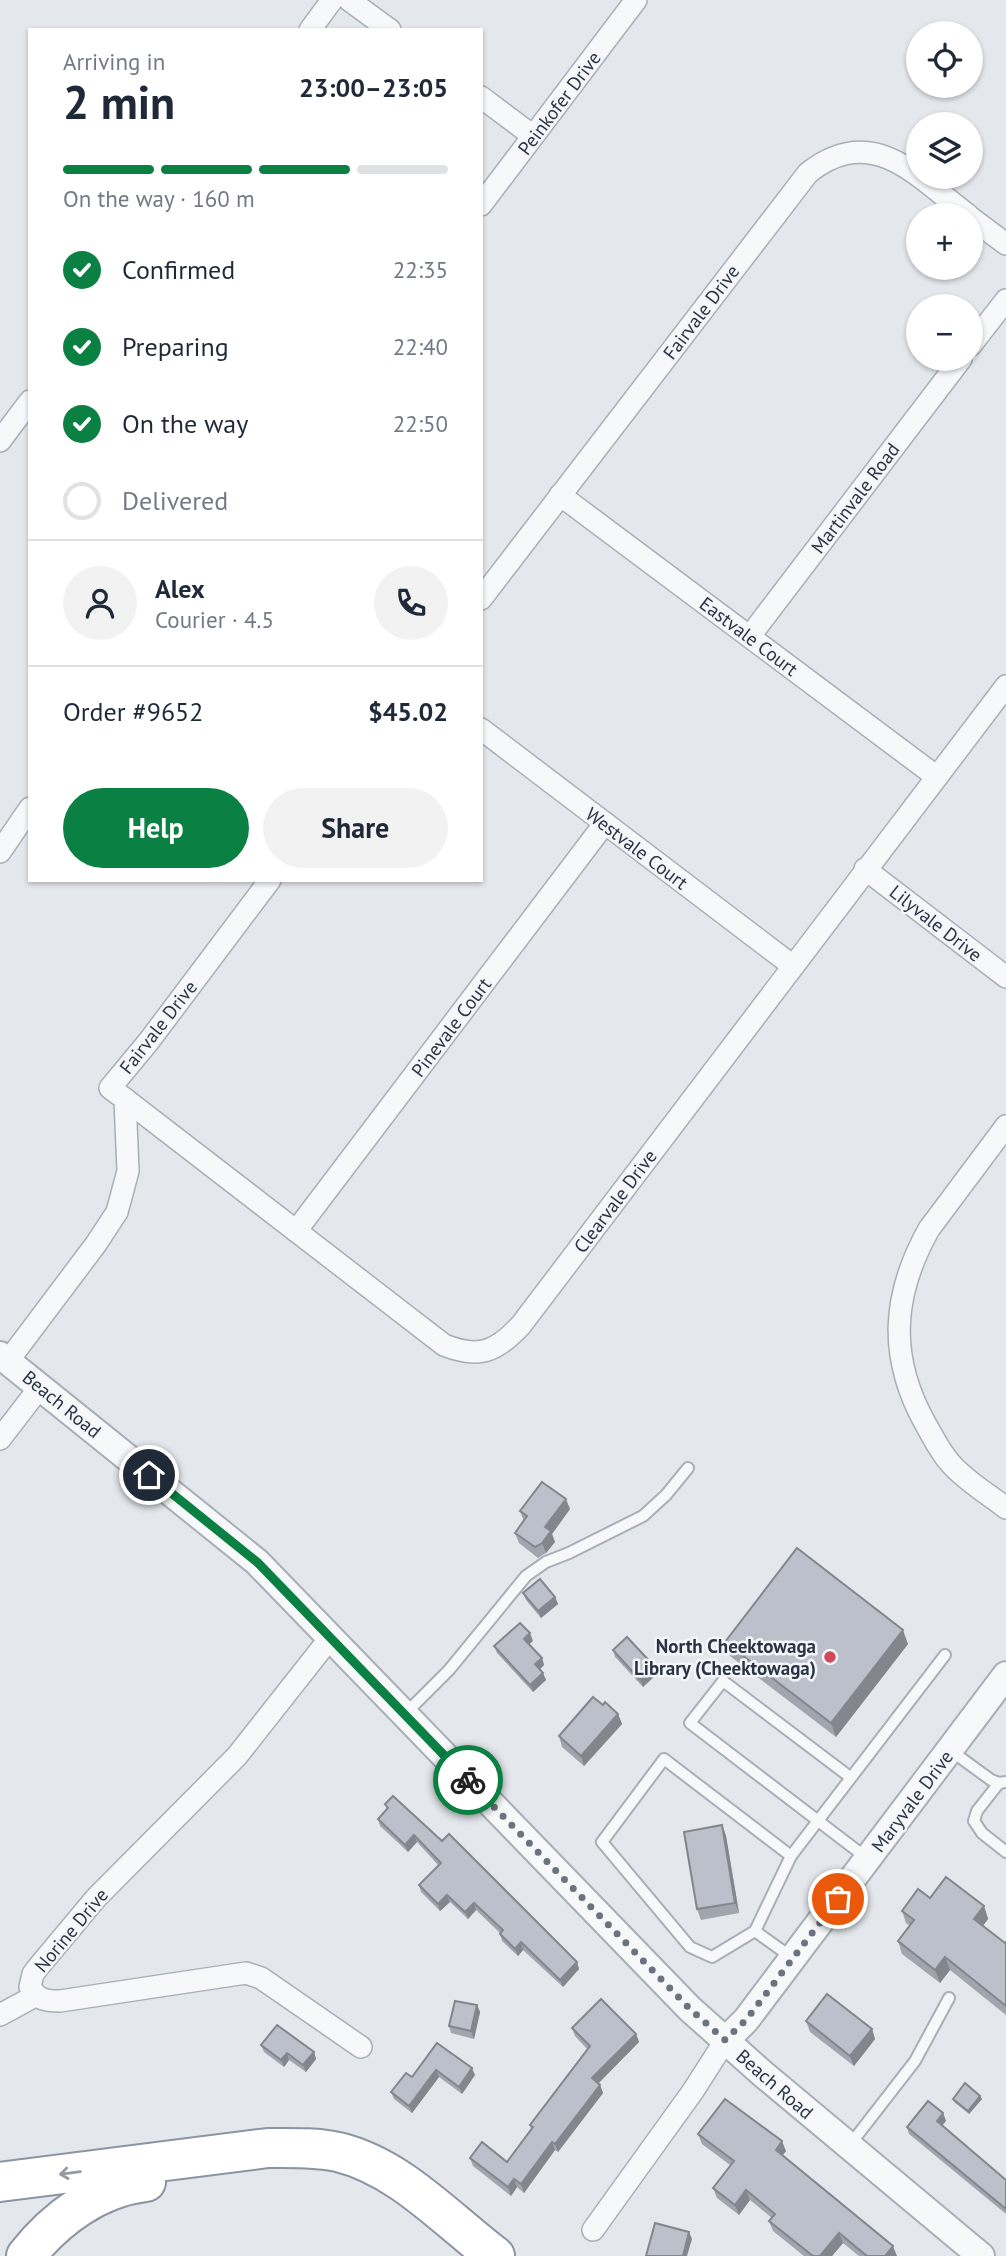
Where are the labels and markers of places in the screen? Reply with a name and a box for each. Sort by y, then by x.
pin [119,1445,179,1505]
place label: North Cheektowaga Library (Cheektowaga) [634,1634,816,1680]
marker: North Cheektowaga Library (Cheektowaga) [822,1649,838,1665]
pin [808,1869,868,1929]

